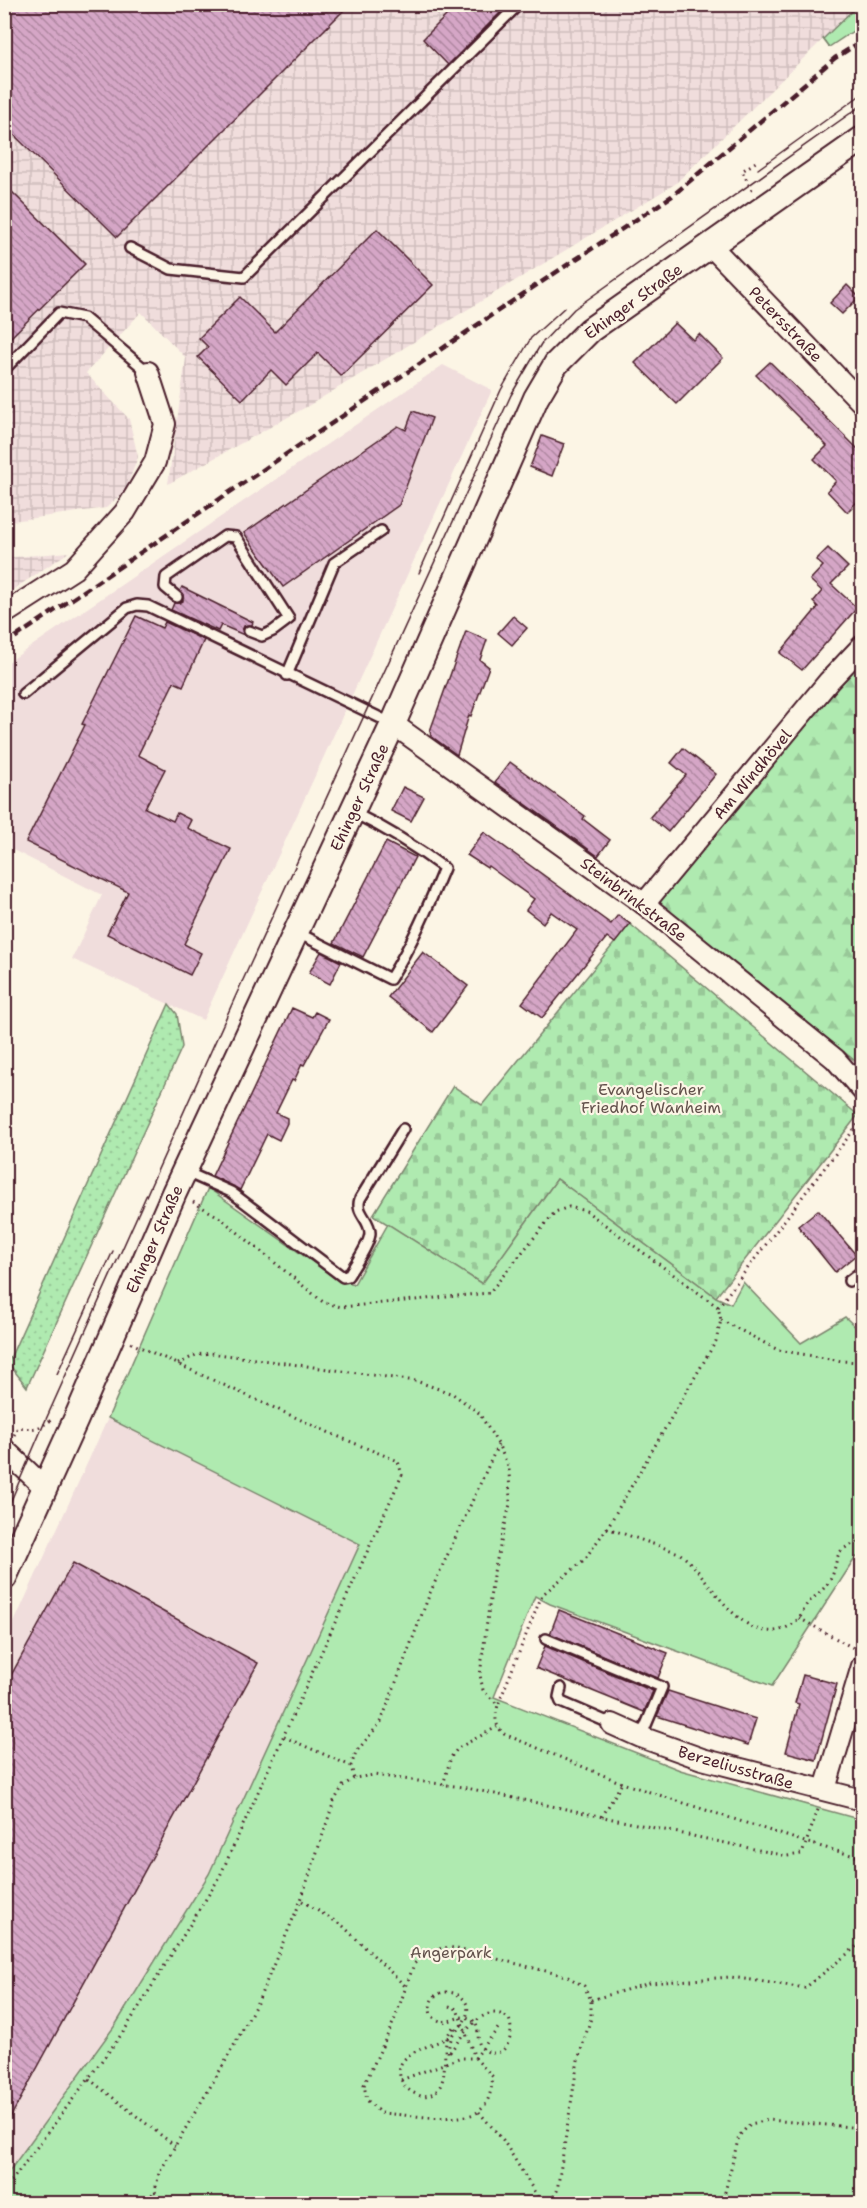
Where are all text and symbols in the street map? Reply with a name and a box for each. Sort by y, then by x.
street label: Ehinger Straße [580,259,687,344]
street label: Petersstraße [744,282,827,367]
street label: Am Windhövel [708,725,796,824]
street label: Ehinger Straße [325,740,394,854]
street label: Steinbrinkstraße [576,853,691,946]
park label: Evangelischer Friedhof Wanheim [581,1079,721,1118]
street label: Ehinger Straße [121,1182,188,1297]
street label: Berzeliusstraße [676,1741,796,1794]
park label: Angerpark [410,1942,492,1963]

